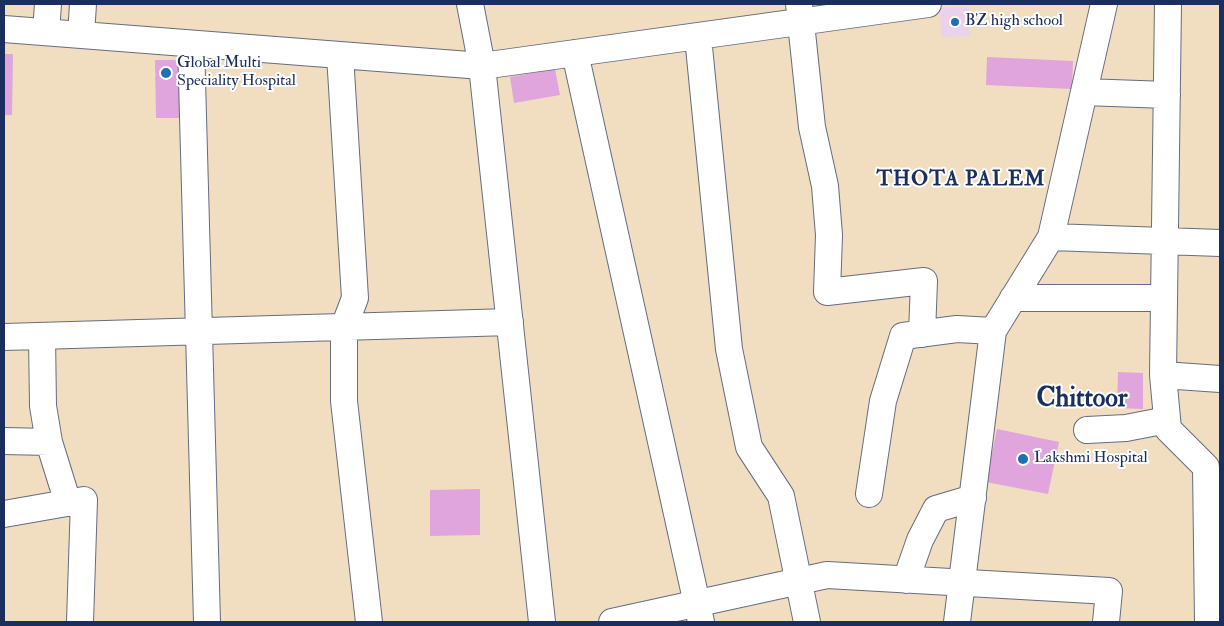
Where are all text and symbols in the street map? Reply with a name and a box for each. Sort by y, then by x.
place label: BZ high school [965,12,1063,32]
marker: BZ high school [949,16,961,28]
place label: Global Multi Speciality Hospital [177,54,296,92]
marker: Global Multi Speciality Hospital [159,66,173,80]
district label: THOTA PALEM [875,167,1047,193]
district label: Chittoor [1037,384,1127,416]
place label: Lakshmi Hospital [1034,449,1148,469]
marker: Lakshmi Hospital [1016,452,1030,466]

